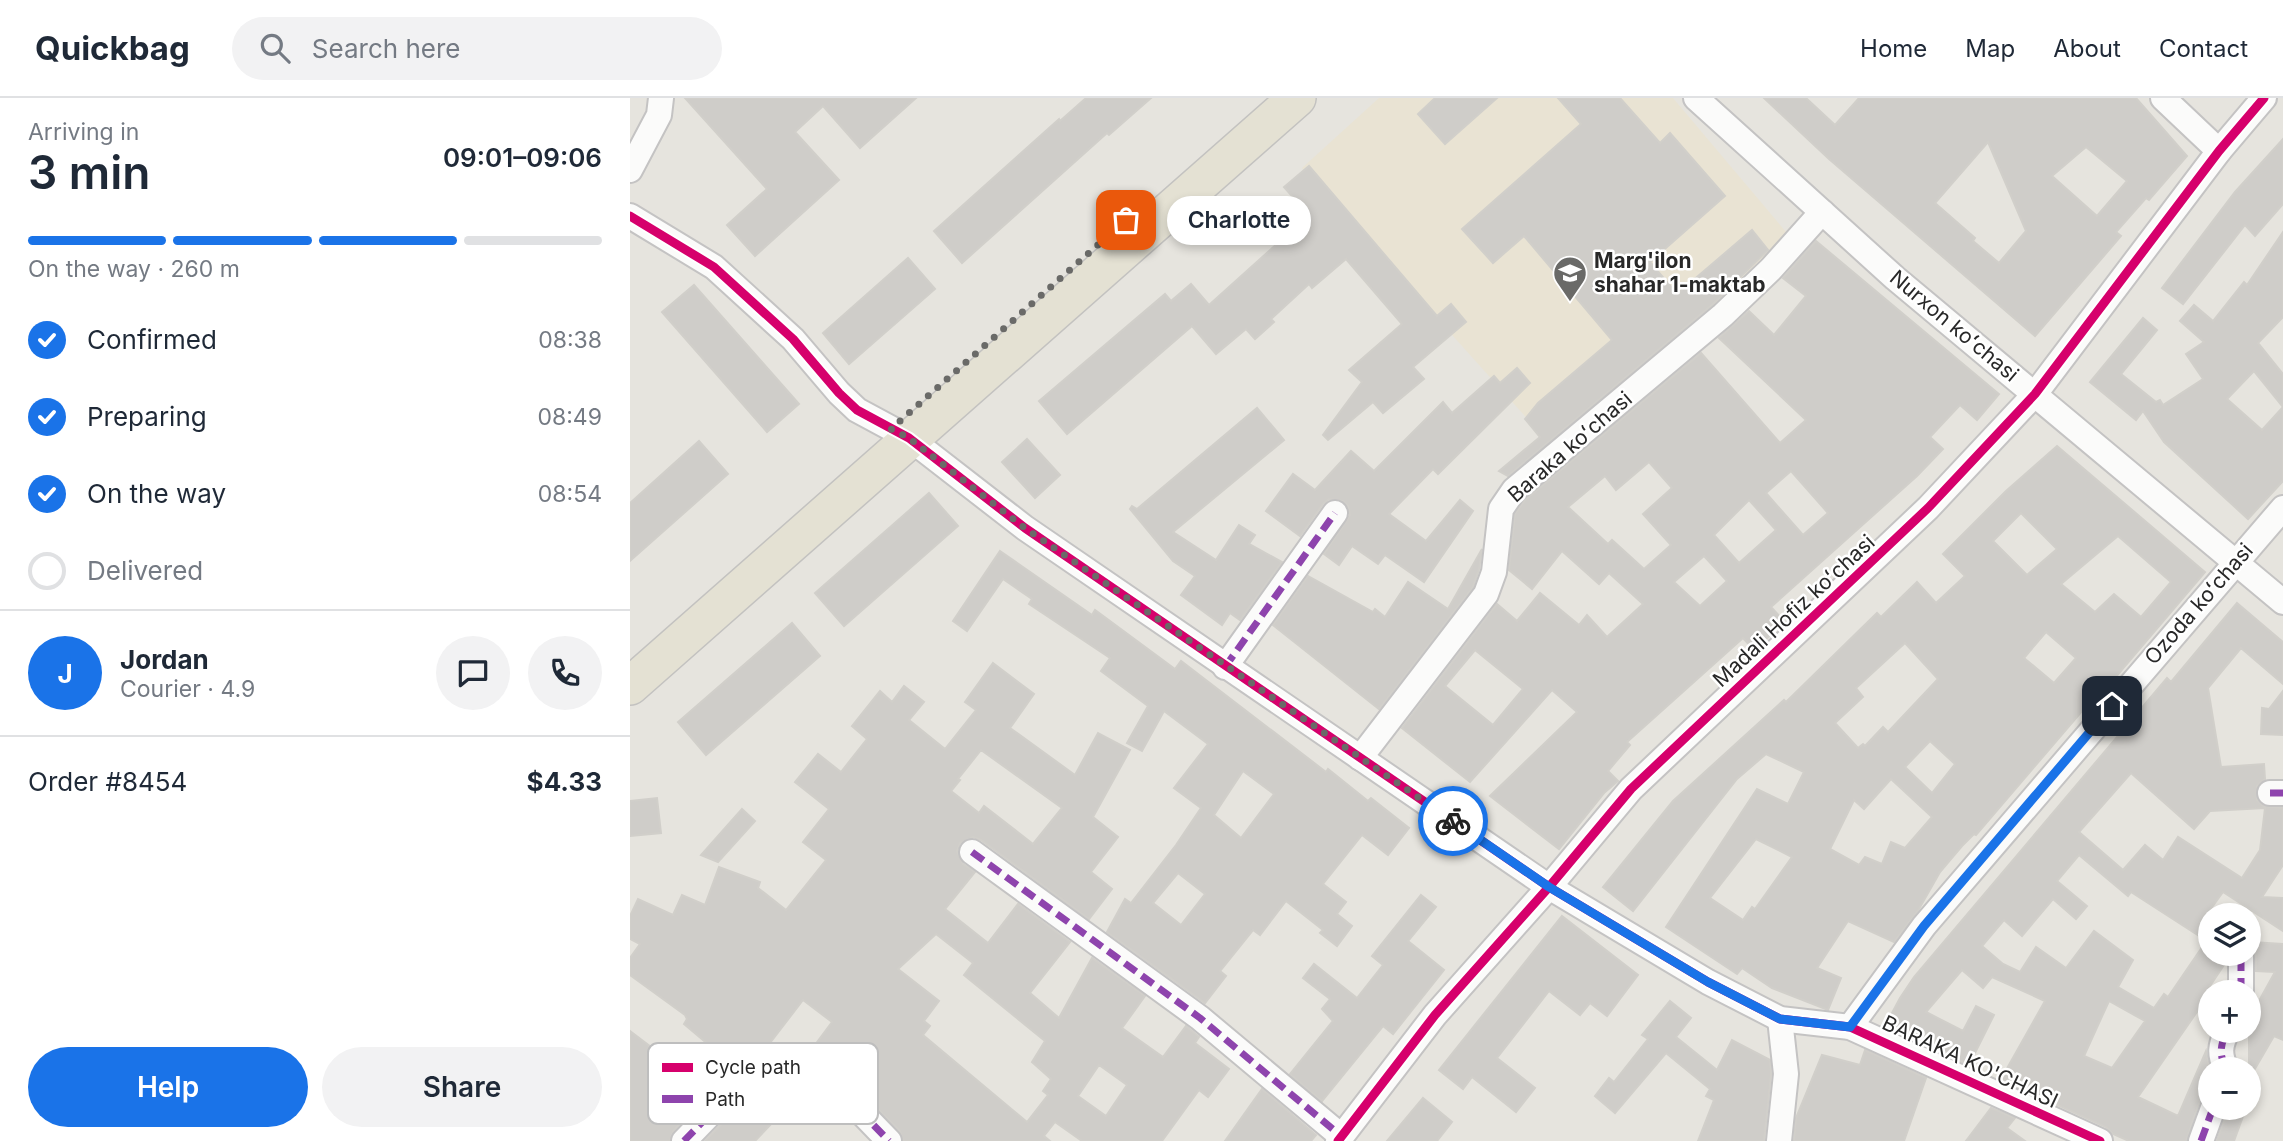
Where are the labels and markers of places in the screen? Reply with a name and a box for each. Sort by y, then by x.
pin [1096,190,1156,250]
callout: Charlotte [1168,195,1312,244]
place label: Marg'ilon shahar 1-maktab [1594,248,1765,297]
school or university icon: Marg'ilon shahar 1-maktab [1551,254,1589,303]
pin [2082,676,2142,736]

